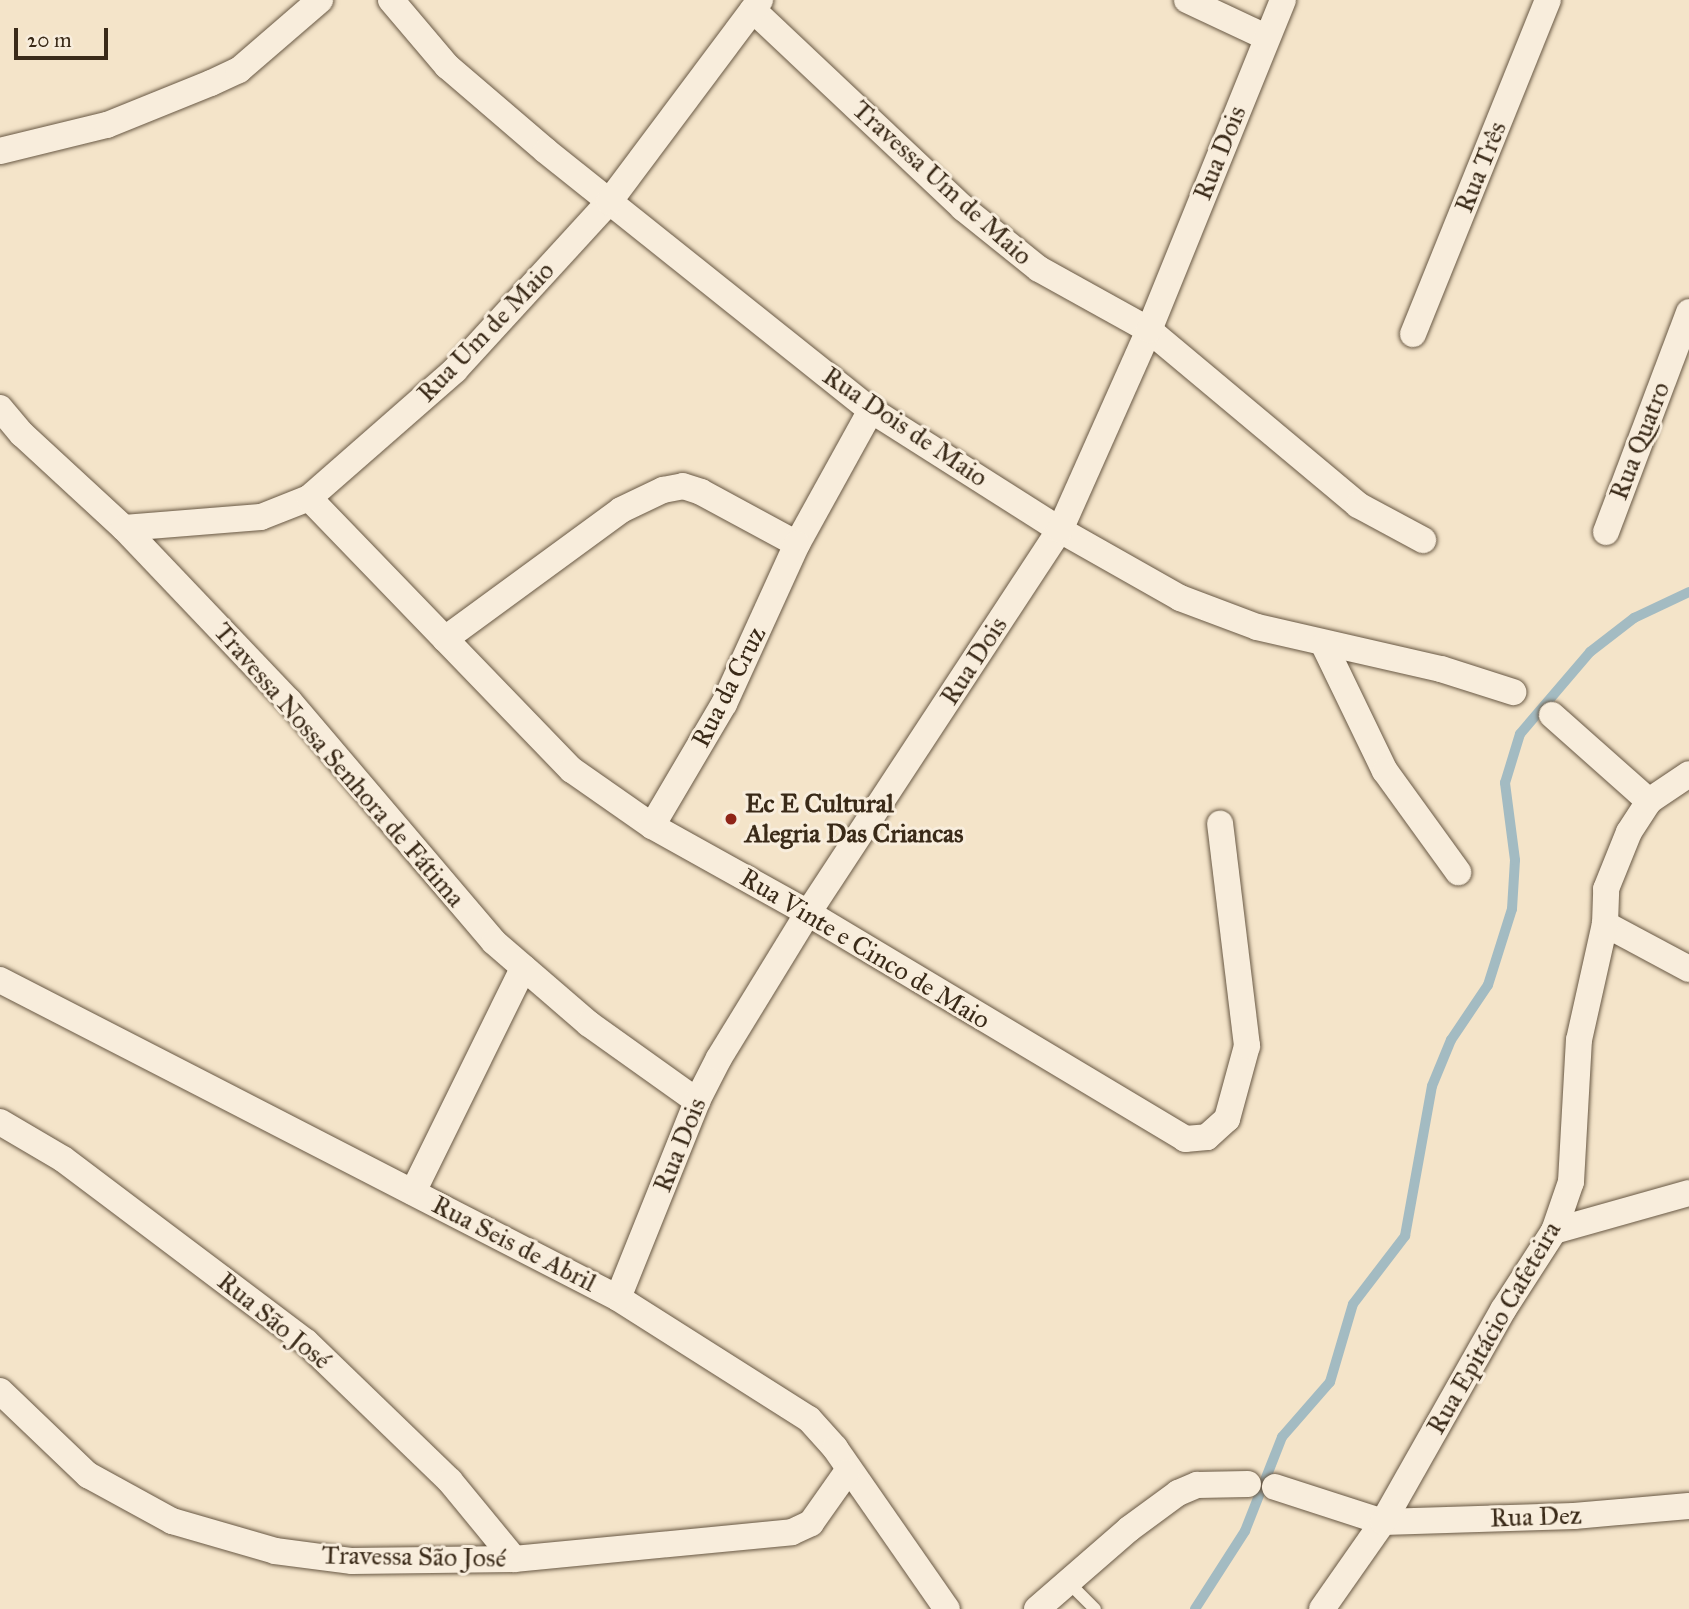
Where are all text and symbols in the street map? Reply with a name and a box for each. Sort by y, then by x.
scale bar [18,14,112,58]
text: 20 m [27,27,72,53]
street label: Travessa Um de Maio [846,94,1038,272]
street label: Rua Dois [1187,101,1253,205]
street label: Rua Três [1449,117,1513,217]
street label: Rua Um de Maio [411,255,561,409]
street label: Rua Dois de Maio [817,360,993,494]
street label: Rua Quatro [1603,378,1677,504]
street label: Rua Dois [934,611,1014,711]
street label: Travessa Nossa Senhora de Fátima [207,616,471,914]
street label: Rua da Cruz [685,621,773,753]
place label: Ec E Cultural Alegria Das Criancas [745,788,964,850]
marker: Ec E Cultural Alegria Das Criancas [723,811,739,827]
street label: Rua Vinte e Cinco de Maio [734,862,996,1036]
street label: Rua Dois [647,1093,713,1197]
street label: Rua Seis de Abril [427,1189,601,1299]
street label: Rua Epitácio Cafeteira [1420,1216,1568,1440]
street label: Rua São José [211,1266,337,1376]
street label: Rua Dez [1490,1500,1582,1534]
street label: Travessa São José [321,1540,507,1574]

